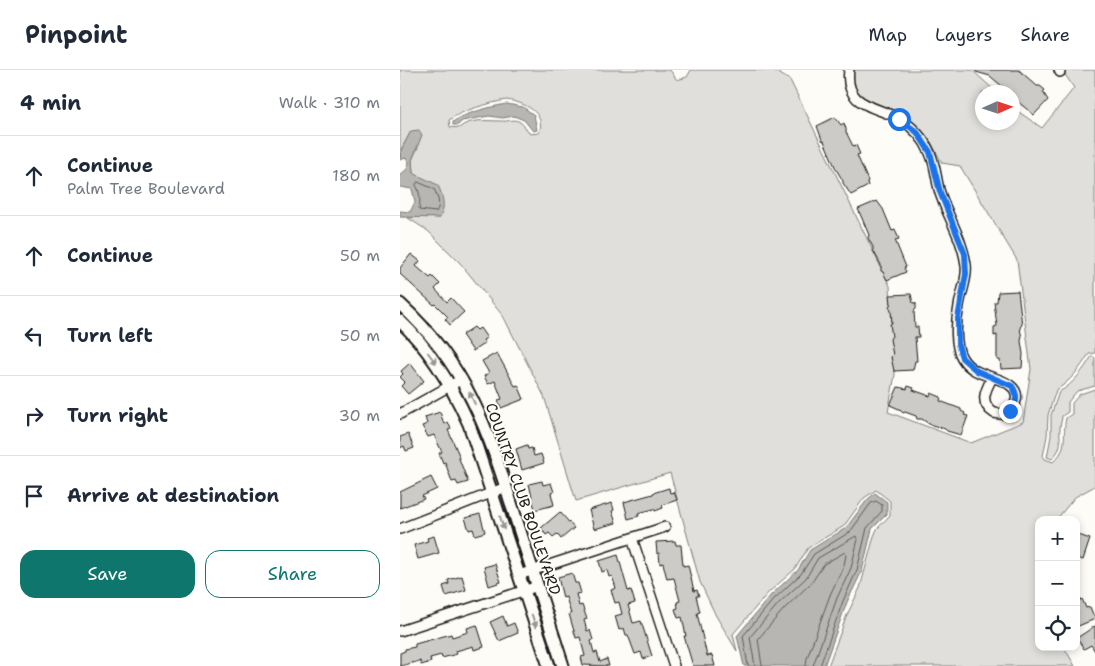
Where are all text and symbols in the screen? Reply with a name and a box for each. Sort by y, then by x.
text: Pinpoint [25,19,127,51]
text: Map [869,23,907,47]
text: Layers [935,23,992,47]
text: Share [1020,23,1070,47]
north arrow [975,85,1020,130]
text: 4 min [20,89,81,117]
text: Walk · 310 m [279,92,380,113]
route start [888,108,911,131]
text: Continue [67,153,153,178]
icon: ahead [20,162,48,190]
text: 180 m [332,165,380,186]
text: Palm Tree Boulevard [67,178,225,199]
icon: ahead [20,242,48,270]
text: Continue [67,243,153,268]
text: 50 m [340,245,380,266]
icon: left [20,322,48,350]
text: Turn left [67,323,153,348]
text: 50 m [340,325,380,346]
one-way arrow [427,351,437,365]
one-way arrow [468,391,476,405]
street label: COUNTRY CLUB BOULEVARD [481,400,565,598]
route end [999,400,1022,423]
icon: right [20,402,48,430]
text: Turn right [67,403,168,428]
text: 30 m [339,405,380,426]
icon: arrive [20,482,48,510]
text: Arrive at destination [67,483,279,508]
one-way arrow [499,515,507,530]
map controls [1035,516,1080,651]
button: + [1035,516,1080,561]
button: Save [20,550,195,598]
button: Share [205,550,380,598]
button: − [1035,561,1080,606]
button: locate [1035,606,1080,651]
one-way arrow [531,613,538,628]

